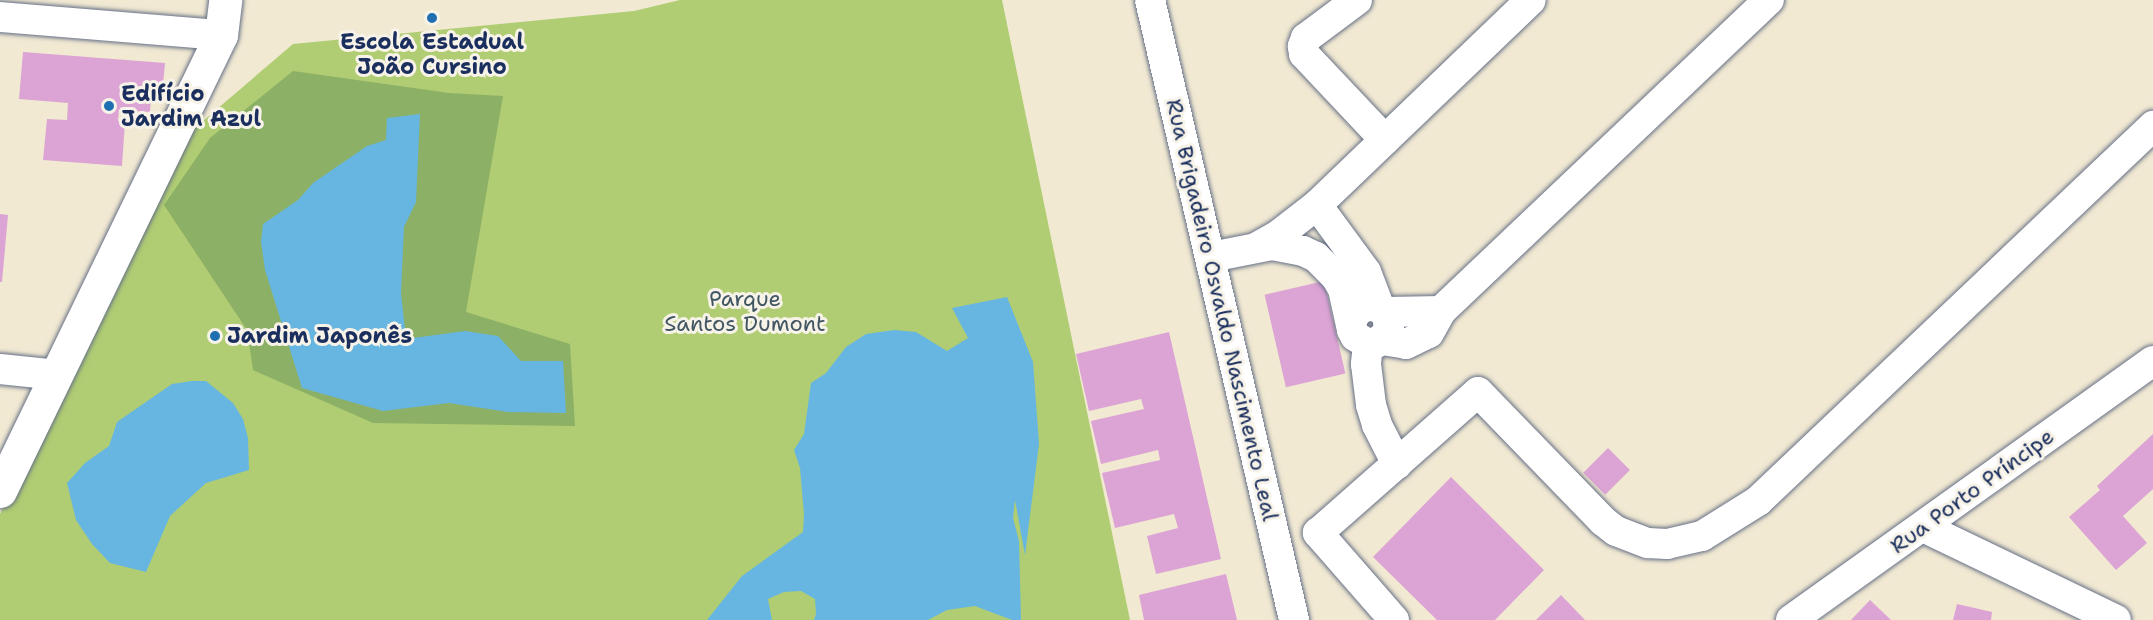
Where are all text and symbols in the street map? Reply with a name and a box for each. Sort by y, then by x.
marker: Escola Estadual João Cursino [425,11,439,25]
place label: Escola Estadual João Cursino [340,28,524,80]
place label: Edifício Jardim Azul [121,80,261,132]
street label: Rua Brigadeiro Osvaldo Nascimento Leal [1160,96,1284,524]
marker: Edifício Jardim Azul [102,99,116,113]
park label: Parque Santos Dumont [664,285,826,336]
place label: Jardim Japonês [227,323,412,349]
marker: Jardim Japonês [208,329,222,343]
street label: Rua Porto Príncipe [1885,423,2059,559]

